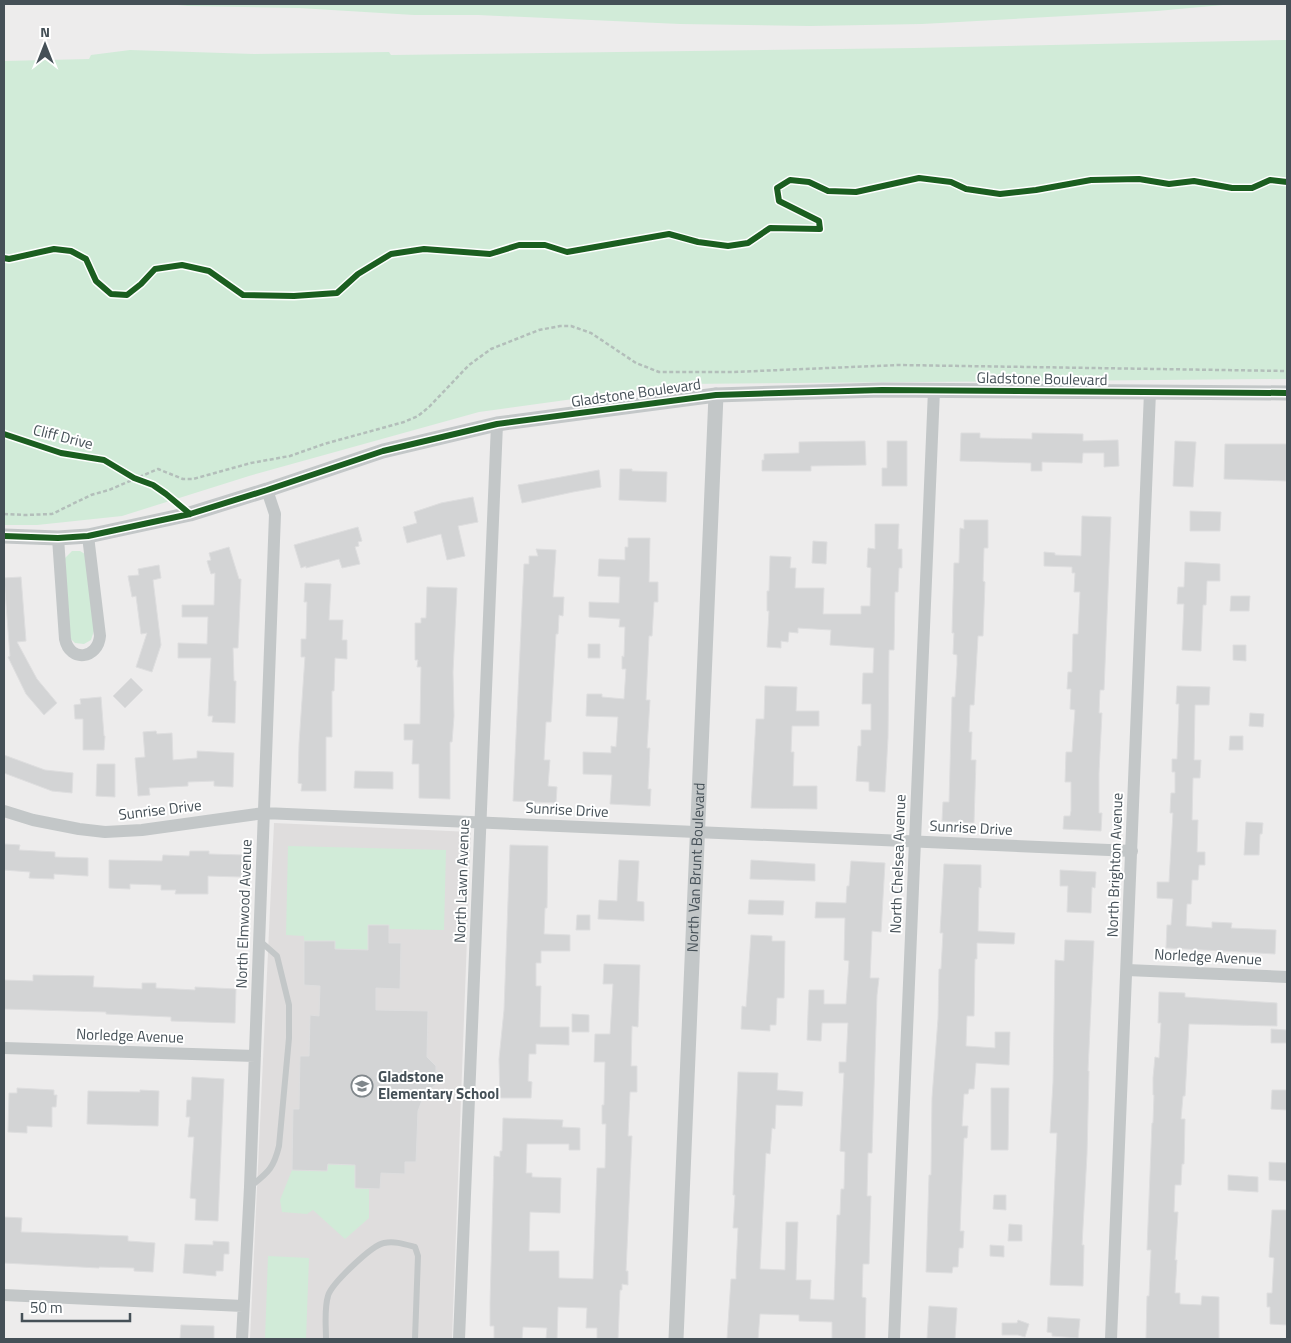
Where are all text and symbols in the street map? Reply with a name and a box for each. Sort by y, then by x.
north arrow [20,20,70,70]
text: N [40,21,50,42]
street label: Gladstone Boulevard [976,366,1108,391]
street label: Gladstone Boulevard [570,372,702,413]
street label: Cliff Drive [31,418,95,455]
street label: North Van Brunt Boulevard [680,782,711,953]
street label: North Brighton Avenue [1100,792,1129,938]
street label: Sunrise Drive [117,793,203,826]
street label: North Chelsea Avenue [884,794,911,934]
street label: Sunrise Drive [525,796,609,823]
street label: Sunrise Drive [929,814,1013,841]
street label: North Lawn Avenue [448,819,475,943]
street label: North Elmwood Avenue [229,839,258,989]
street label: Norledge Avenue [1154,942,1262,971]
street label: Norledge Avenue [76,1022,184,1049]
place label: Gladstone Elementary School [378,1065,499,1105]
school or university icon: Gladstone Elementary School [350,1074,374,1098]
scale bar [22,1290,130,1322]
text: 50 m [30,1296,63,1319]

